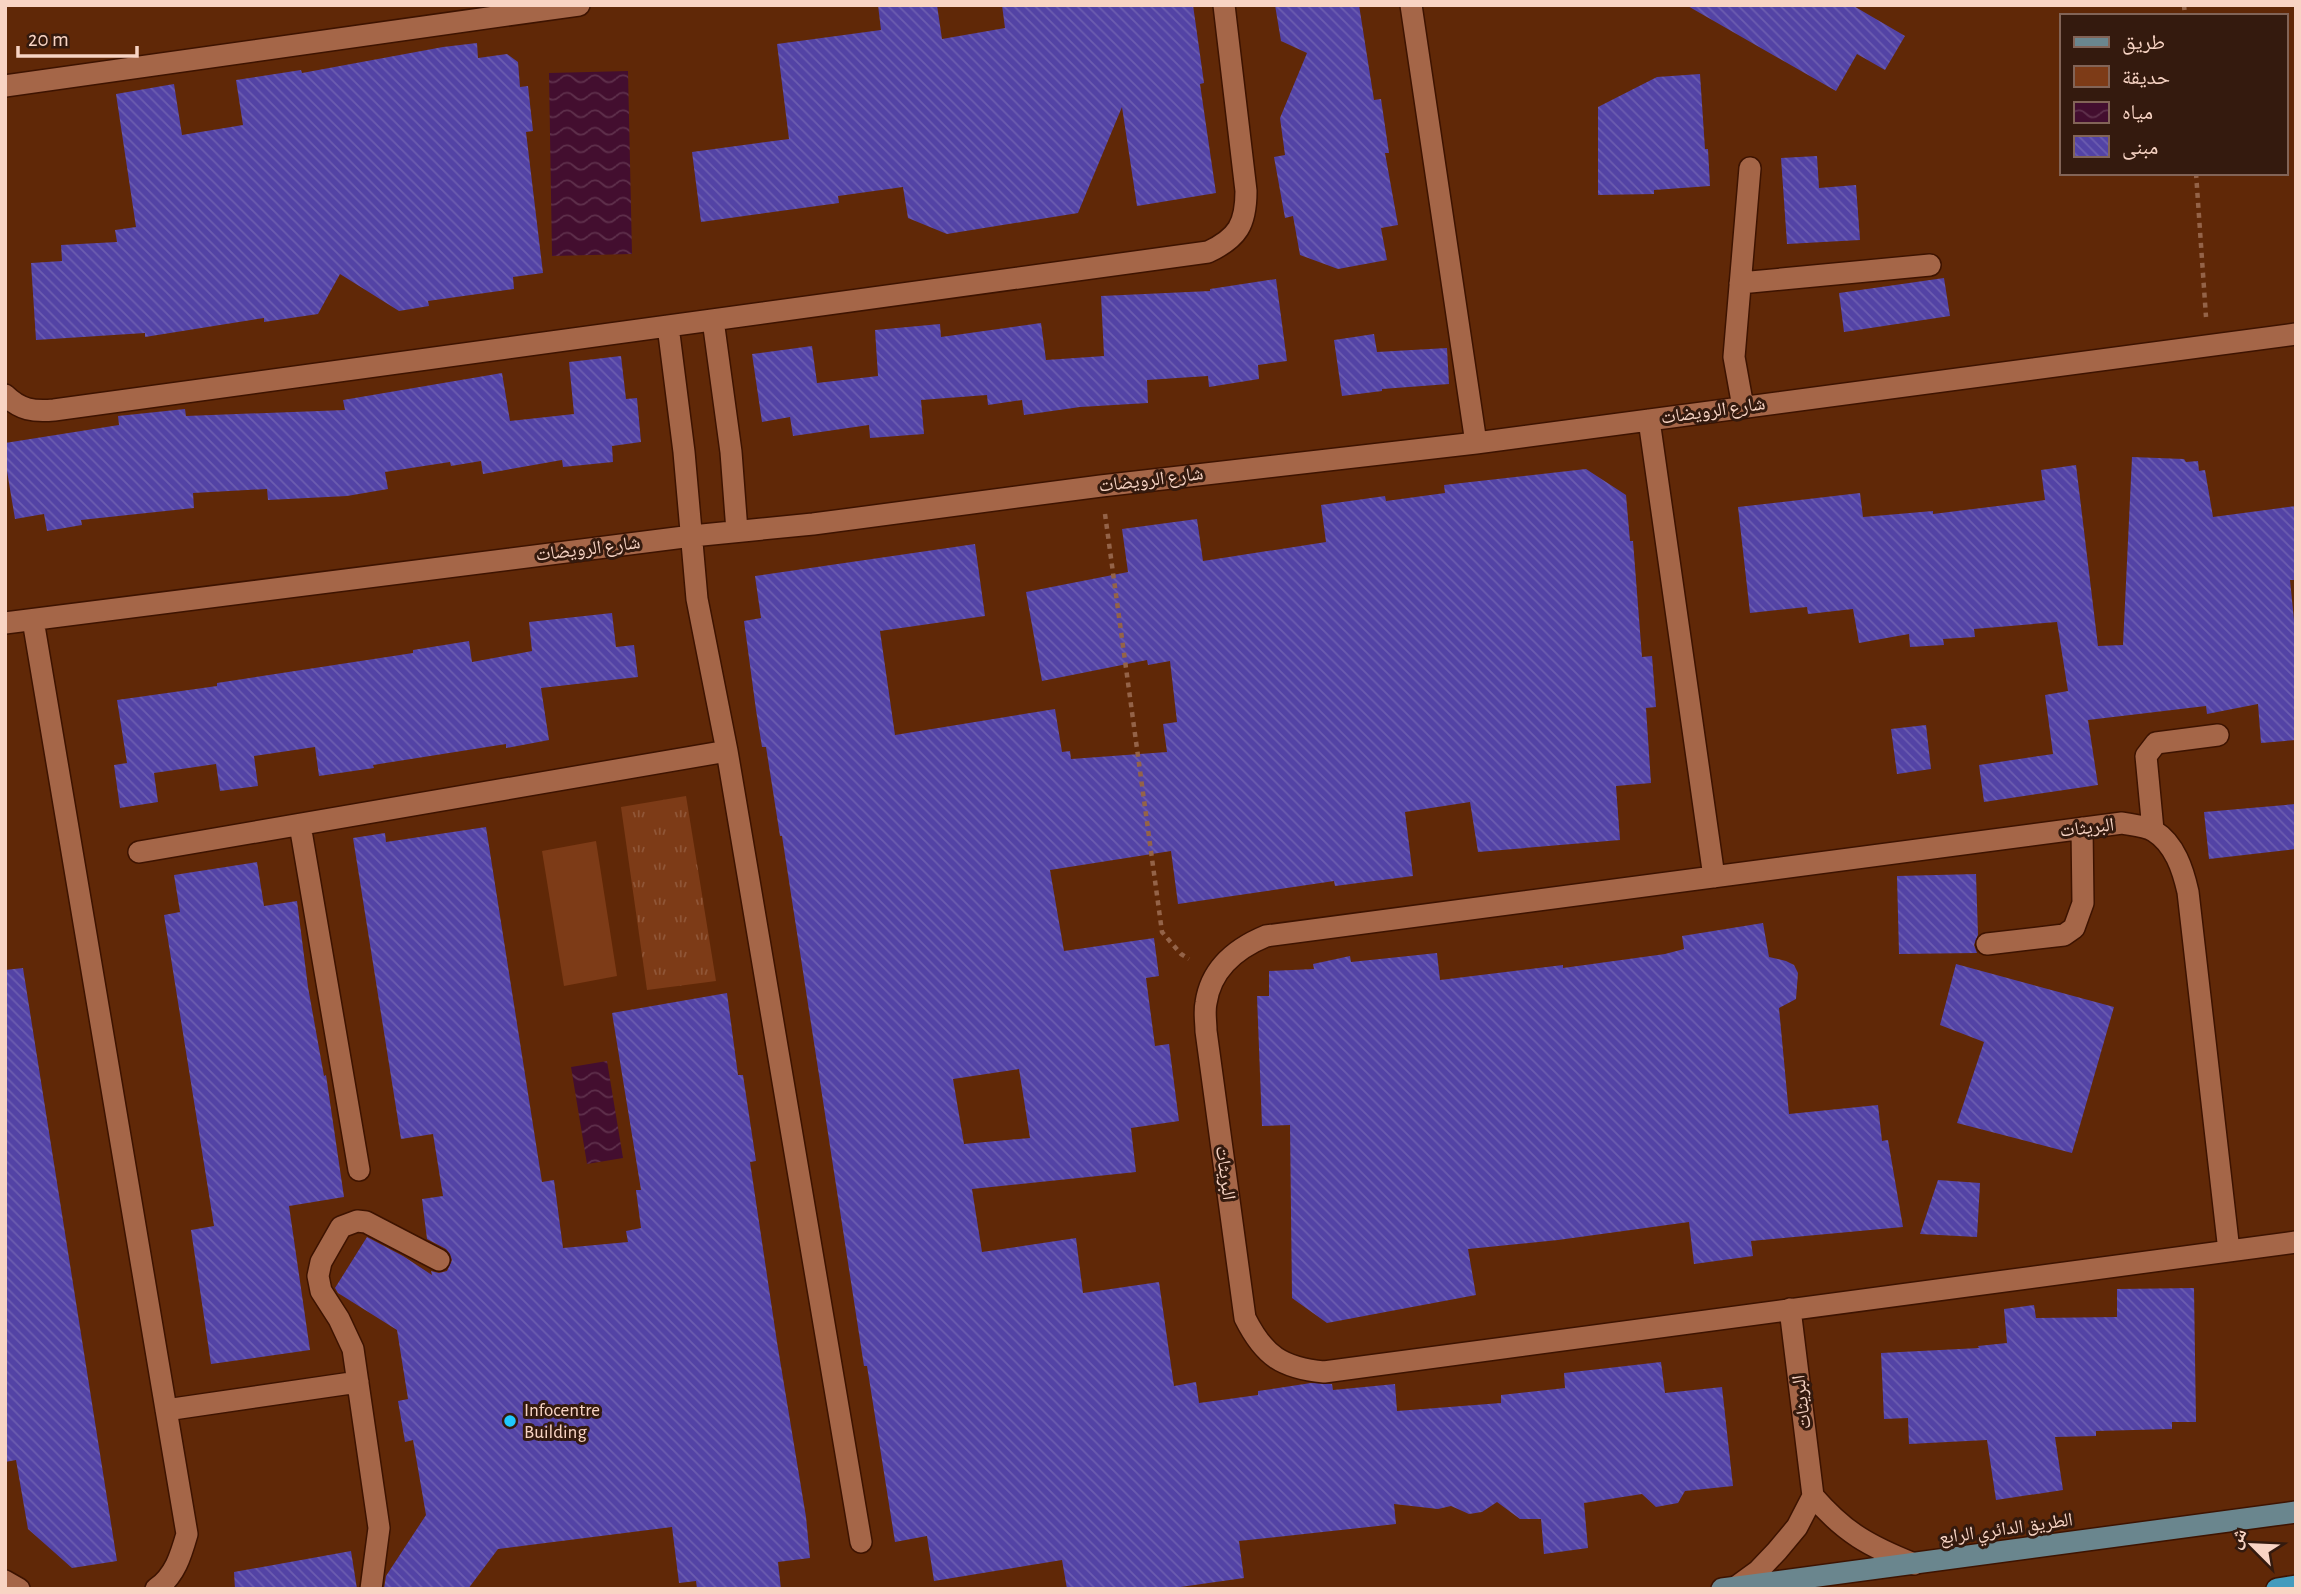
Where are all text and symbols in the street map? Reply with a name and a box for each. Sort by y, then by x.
scale bar [18,14,136,58]
legend [2060,14,2287,175]
text: 20 m [28,29,69,50]
text: طريق [2122,32,2165,55]
text: حديقة [2122,67,2170,88]
text: مياه [2122,102,2153,123]
text: مبنى [2122,137,2158,160]
street label: شارع الرويضات [1660,394,1767,429]
street label: شارع الرويضات [1098,464,1204,497]
street label: شارع الرويضات [535,533,641,566]
street label: البريثات [2059,815,2115,842]
street label: البريثات [1211,1145,1238,1202]
street label: البريثات [1789,1374,1816,1430]
place label: Infocentre Building [524,1401,600,1442]
marker: Infocentre Building [502,1413,518,1429]
street label: الطريق الدائري الرابع [1938,1510,2075,1553]
north arrow [2217,1510,2287,1580]
text: ش [2225,1526,2252,1552]

